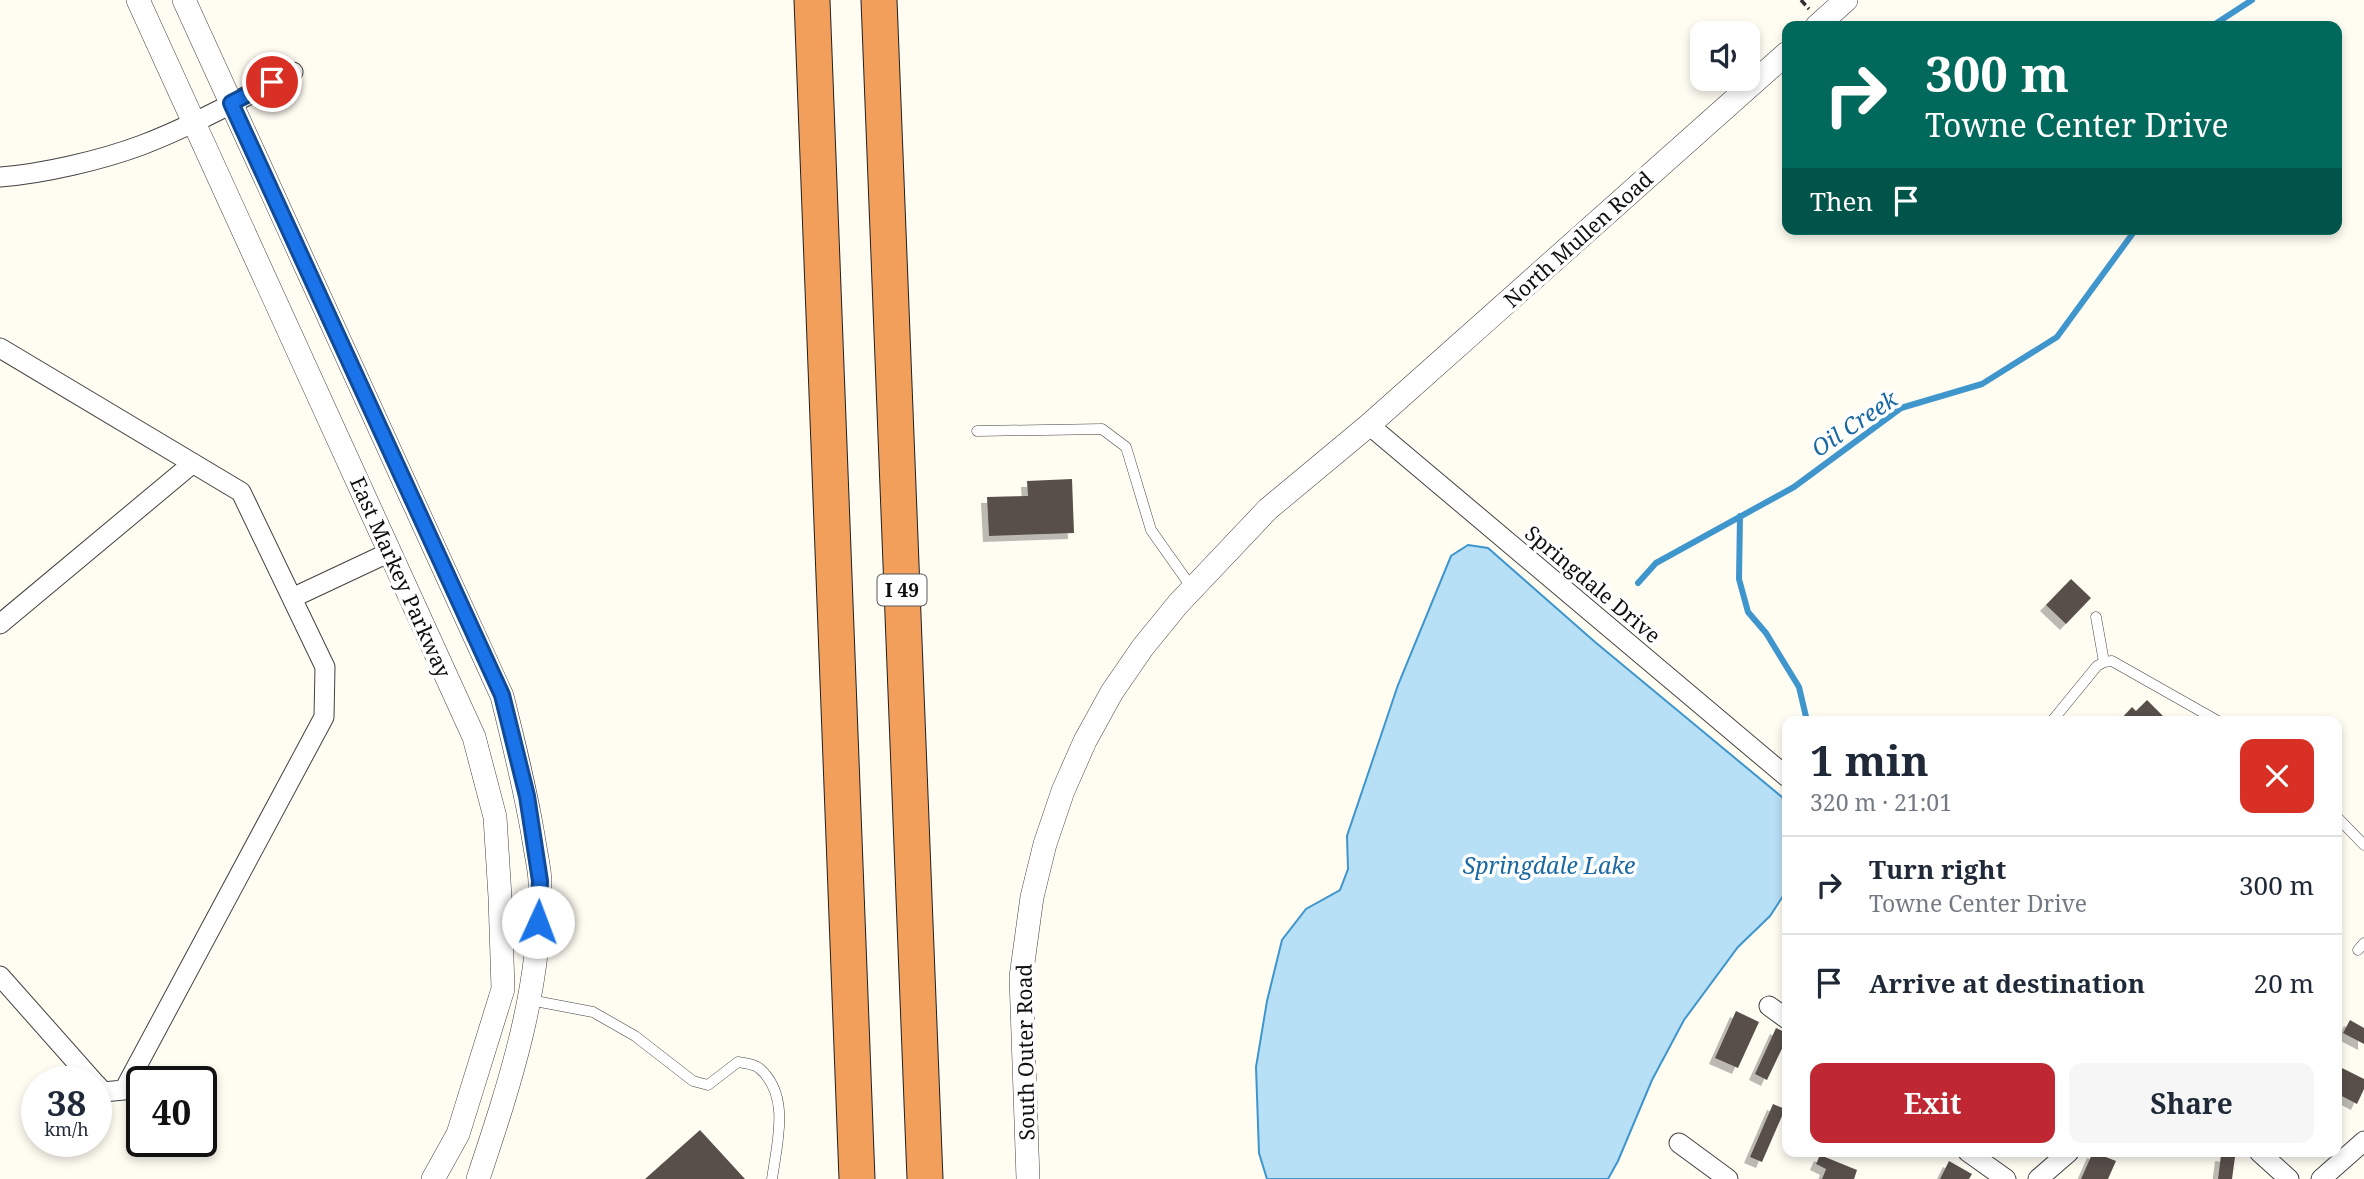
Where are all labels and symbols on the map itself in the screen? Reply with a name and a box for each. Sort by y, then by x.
pin [242,52,302,112]
street label: North Mullen Road [1498,165,1658,313]
water label: Oil Creek [1805,382,1904,464]
street label: East Markey Parkway [344,472,458,682]
street label: Springdale Drive [1519,519,1667,649]
road number: I 49 [878,575,926,606]
water label: Springdale Lake [1463,849,1635,881]
position arrow [501,885,575,959]
street label: South Outer Road [1009,963,1041,1141]
speed limit sign: 40 [126,1066,217,1157]

